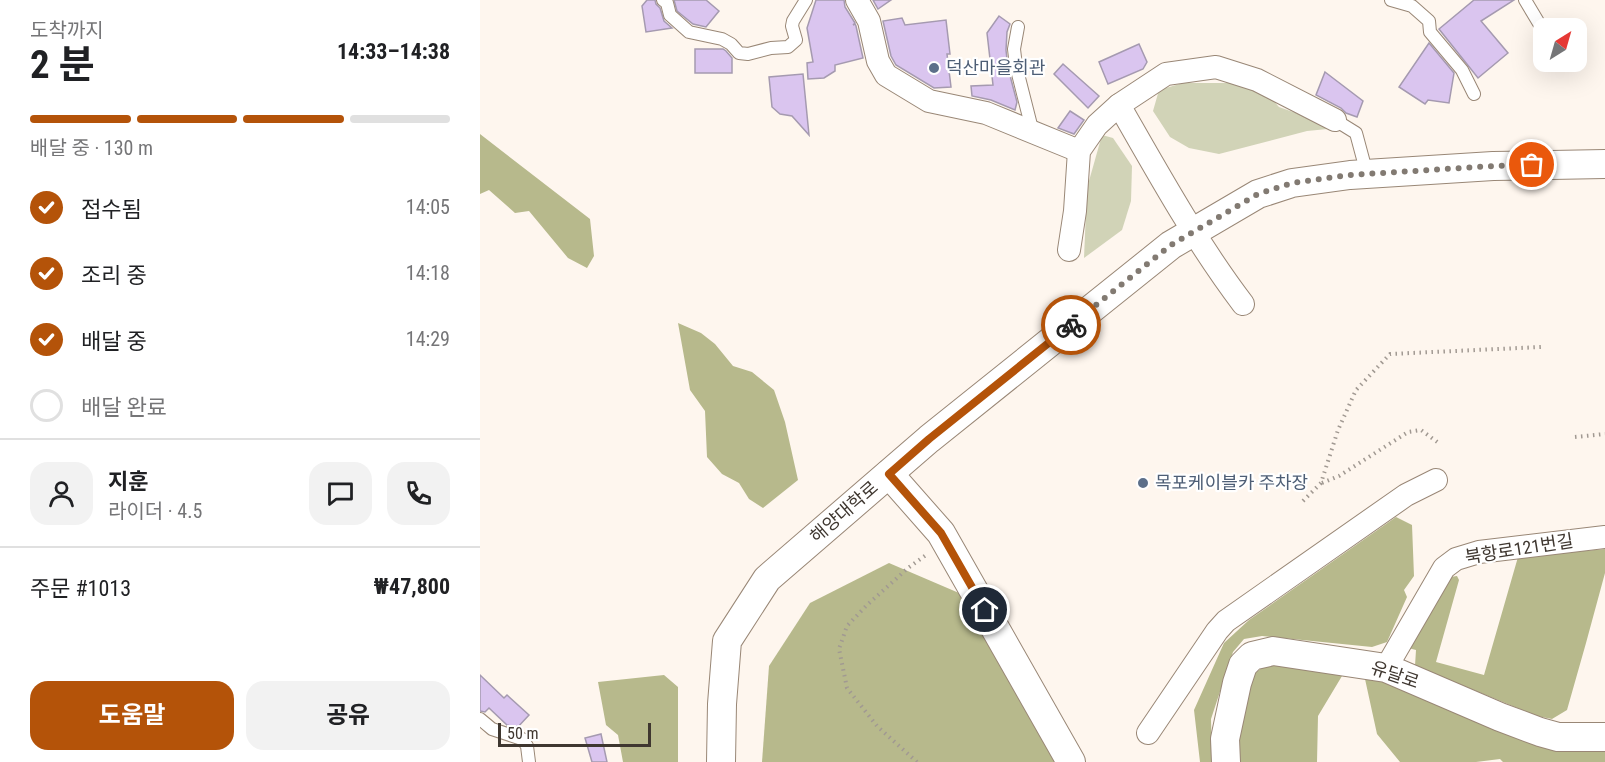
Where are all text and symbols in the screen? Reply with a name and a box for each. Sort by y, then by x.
text: 도착까지 [30,18,104,42]
north arrow [1533,18,1587,72]
map controls [1533,18,1587,72]
text: 14:33–14:38 [337,39,450,64]
text: 2 분 [30,42,95,88]
place label: 덕산마을회관 [946,57,1046,78]
marker: 덕산마을회관 [927,61,941,75]
text: 배달 중 · 130 m [30,136,153,160]
pin [1506,139,1557,190]
icon: bag [1515,148,1548,181]
icon: check [30,191,63,224]
text: 14:05 [406,195,450,219]
text: 접수됨 [81,197,142,222]
icon: check [30,257,63,290]
text: 14:18 [406,261,450,285]
text: 조리 중 [81,263,147,288]
courier [1041,295,1101,355]
icon: bike [1055,309,1088,342]
icon: check [30,323,63,356]
text: 14:29 [406,327,450,351]
text: 배달 중 [81,329,147,354]
text: 배달 완료 [81,395,167,420]
button: person [30,462,93,525]
button: chat [309,462,372,525]
button: phone [387,462,450,525]
text: 지훈 [108,469,148,494]
place label: 목포케이블카 주차장 [1155,472,1308,493]
marker: 목포케이블카 주차장 [1136,476,1150,490]
street label: 해양대학로 [806,477,882,547]
text: 라이더 · 4.5 [108,499,202,523]
street label: 북항로121번길 [1463,530,1575,567]
text: ₩47,800 [374,574,450,599]
text: 주문 #1013 [30,576,131,601]
pin [959,584,1010,635]
icon: home [968,593,1001,626]
street label: 유달로 [1368,657,1422,693]
button: 도움말 [30,681,234,750]
button: 공유 [246,681,450,750]
scale bar [498,720,651,748]
text: 50 m [507,724,539,743]

